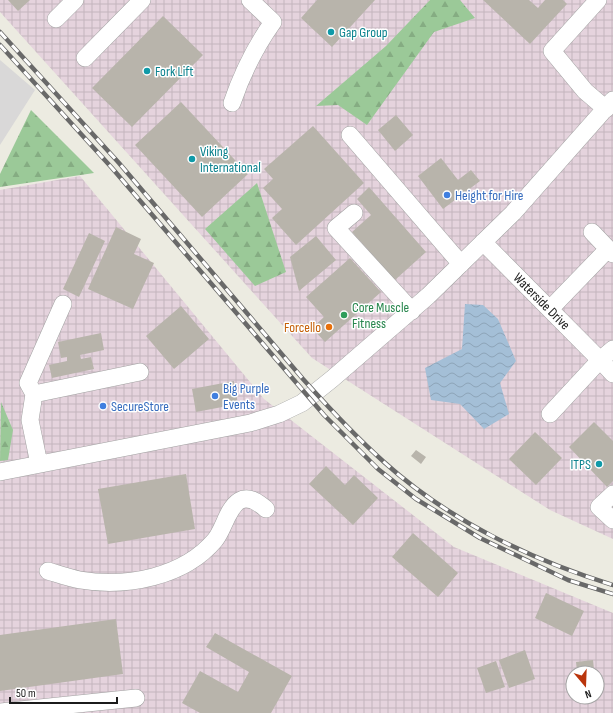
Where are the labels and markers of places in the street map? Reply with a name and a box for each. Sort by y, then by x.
place label: Gap Group [339,24,388,41]
marker: Gap Group [326,27,336,37]
place label: Fork Lift [155,63,194,80]
marker: Fork Lift [142,66,152,76]
place label: Viking International [200,143,261,176]
marker: Viking International [187,154,197,164]
place label: Height for Hire [455,187,523,204]
marker: Height for Hire [442,190,452,200]
place label: Core Muscle Fitness [352,299,409,332]
marker: Core Muscle Fitness [339,310,349,320]
place label: Forcello [284,319,321,336]
marker: Forcello [324,322,334,332]
place label: Big Purple Events [223,380,269,413]
marker: Big Purple Events [210,391,220,401]
place label: SecureStore [111,398,169,415]
marker: SecureStore [98,401,108,411]
place label: ITPS [571,456,591,473]
marker: ITPS [594,459,604,469]

